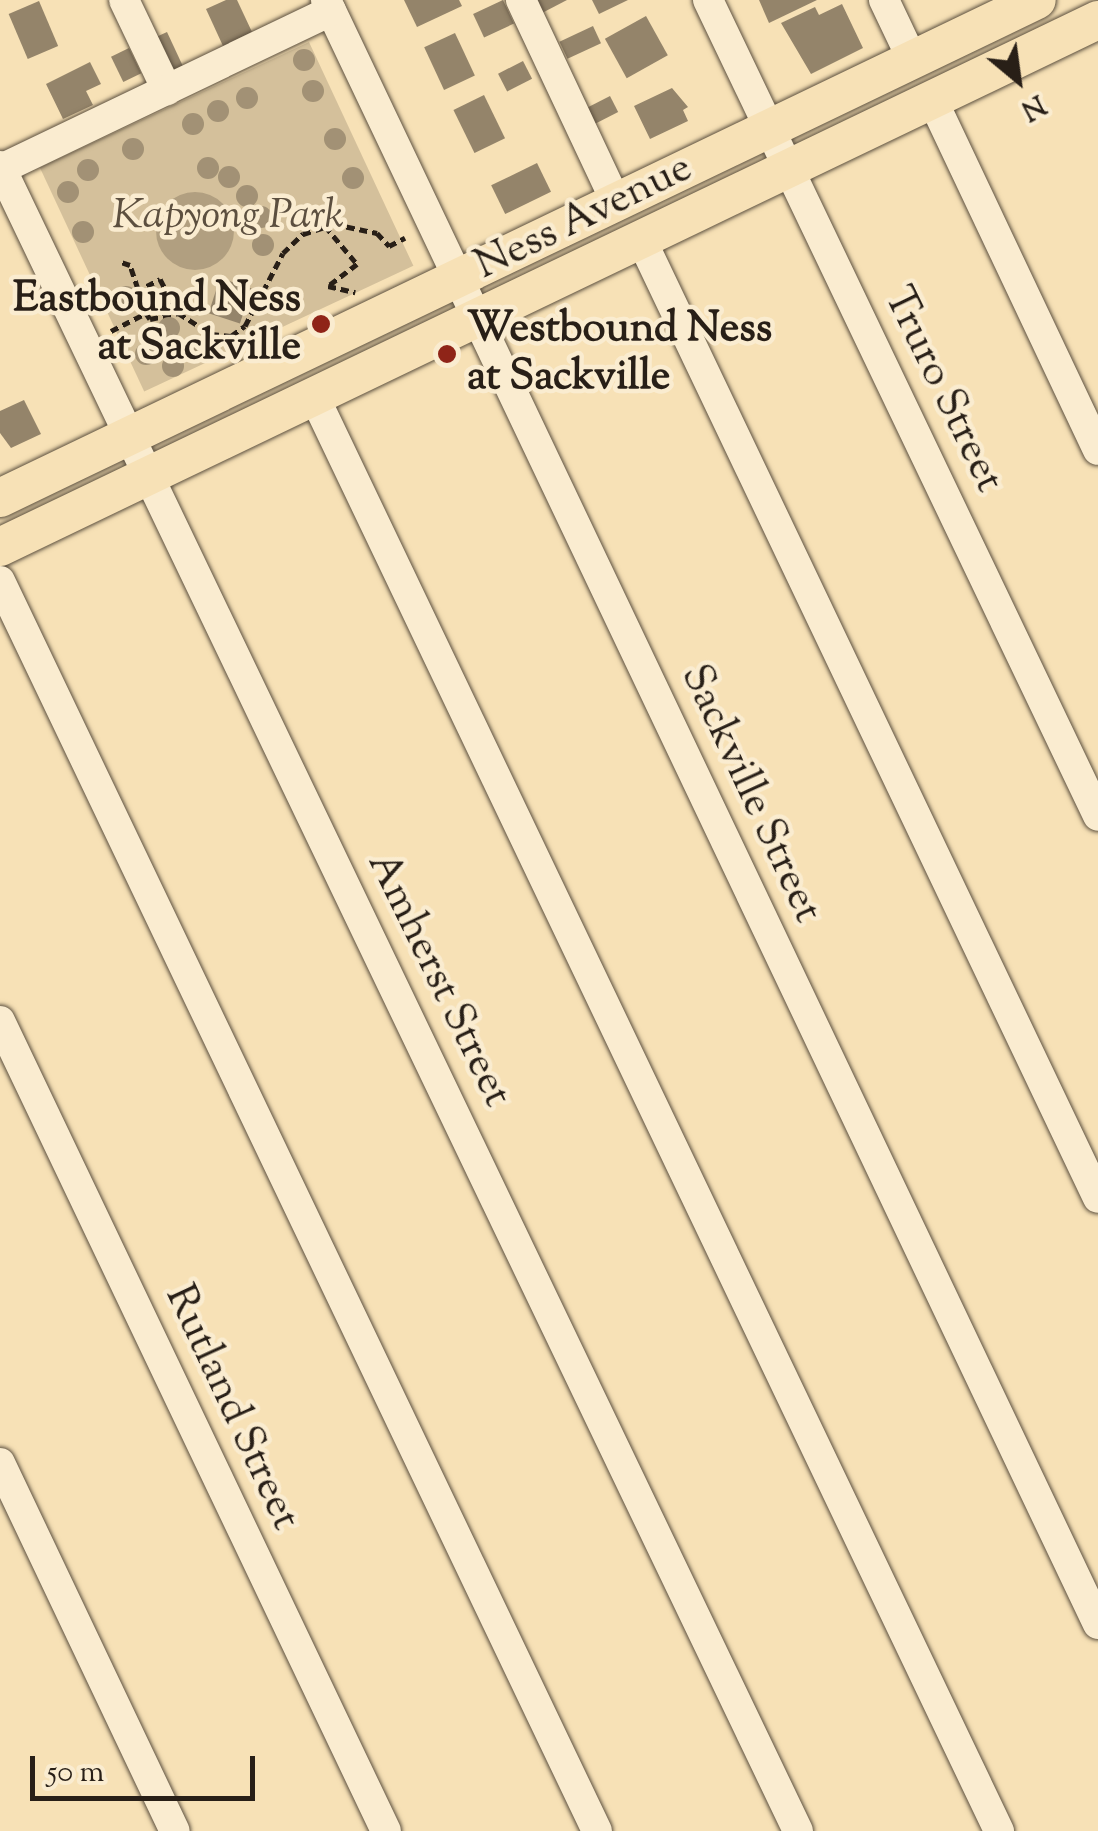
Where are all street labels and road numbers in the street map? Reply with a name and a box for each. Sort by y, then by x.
street label: Ness Avenue [467,144,701,292]
street label: Truro Street [871,279,1013,501]
street label: Sackville Street [668,657,832,931]
street label: Amherst Street [355,845,521,1115]
street label: Rutland Street [152,1278,310,1538]

